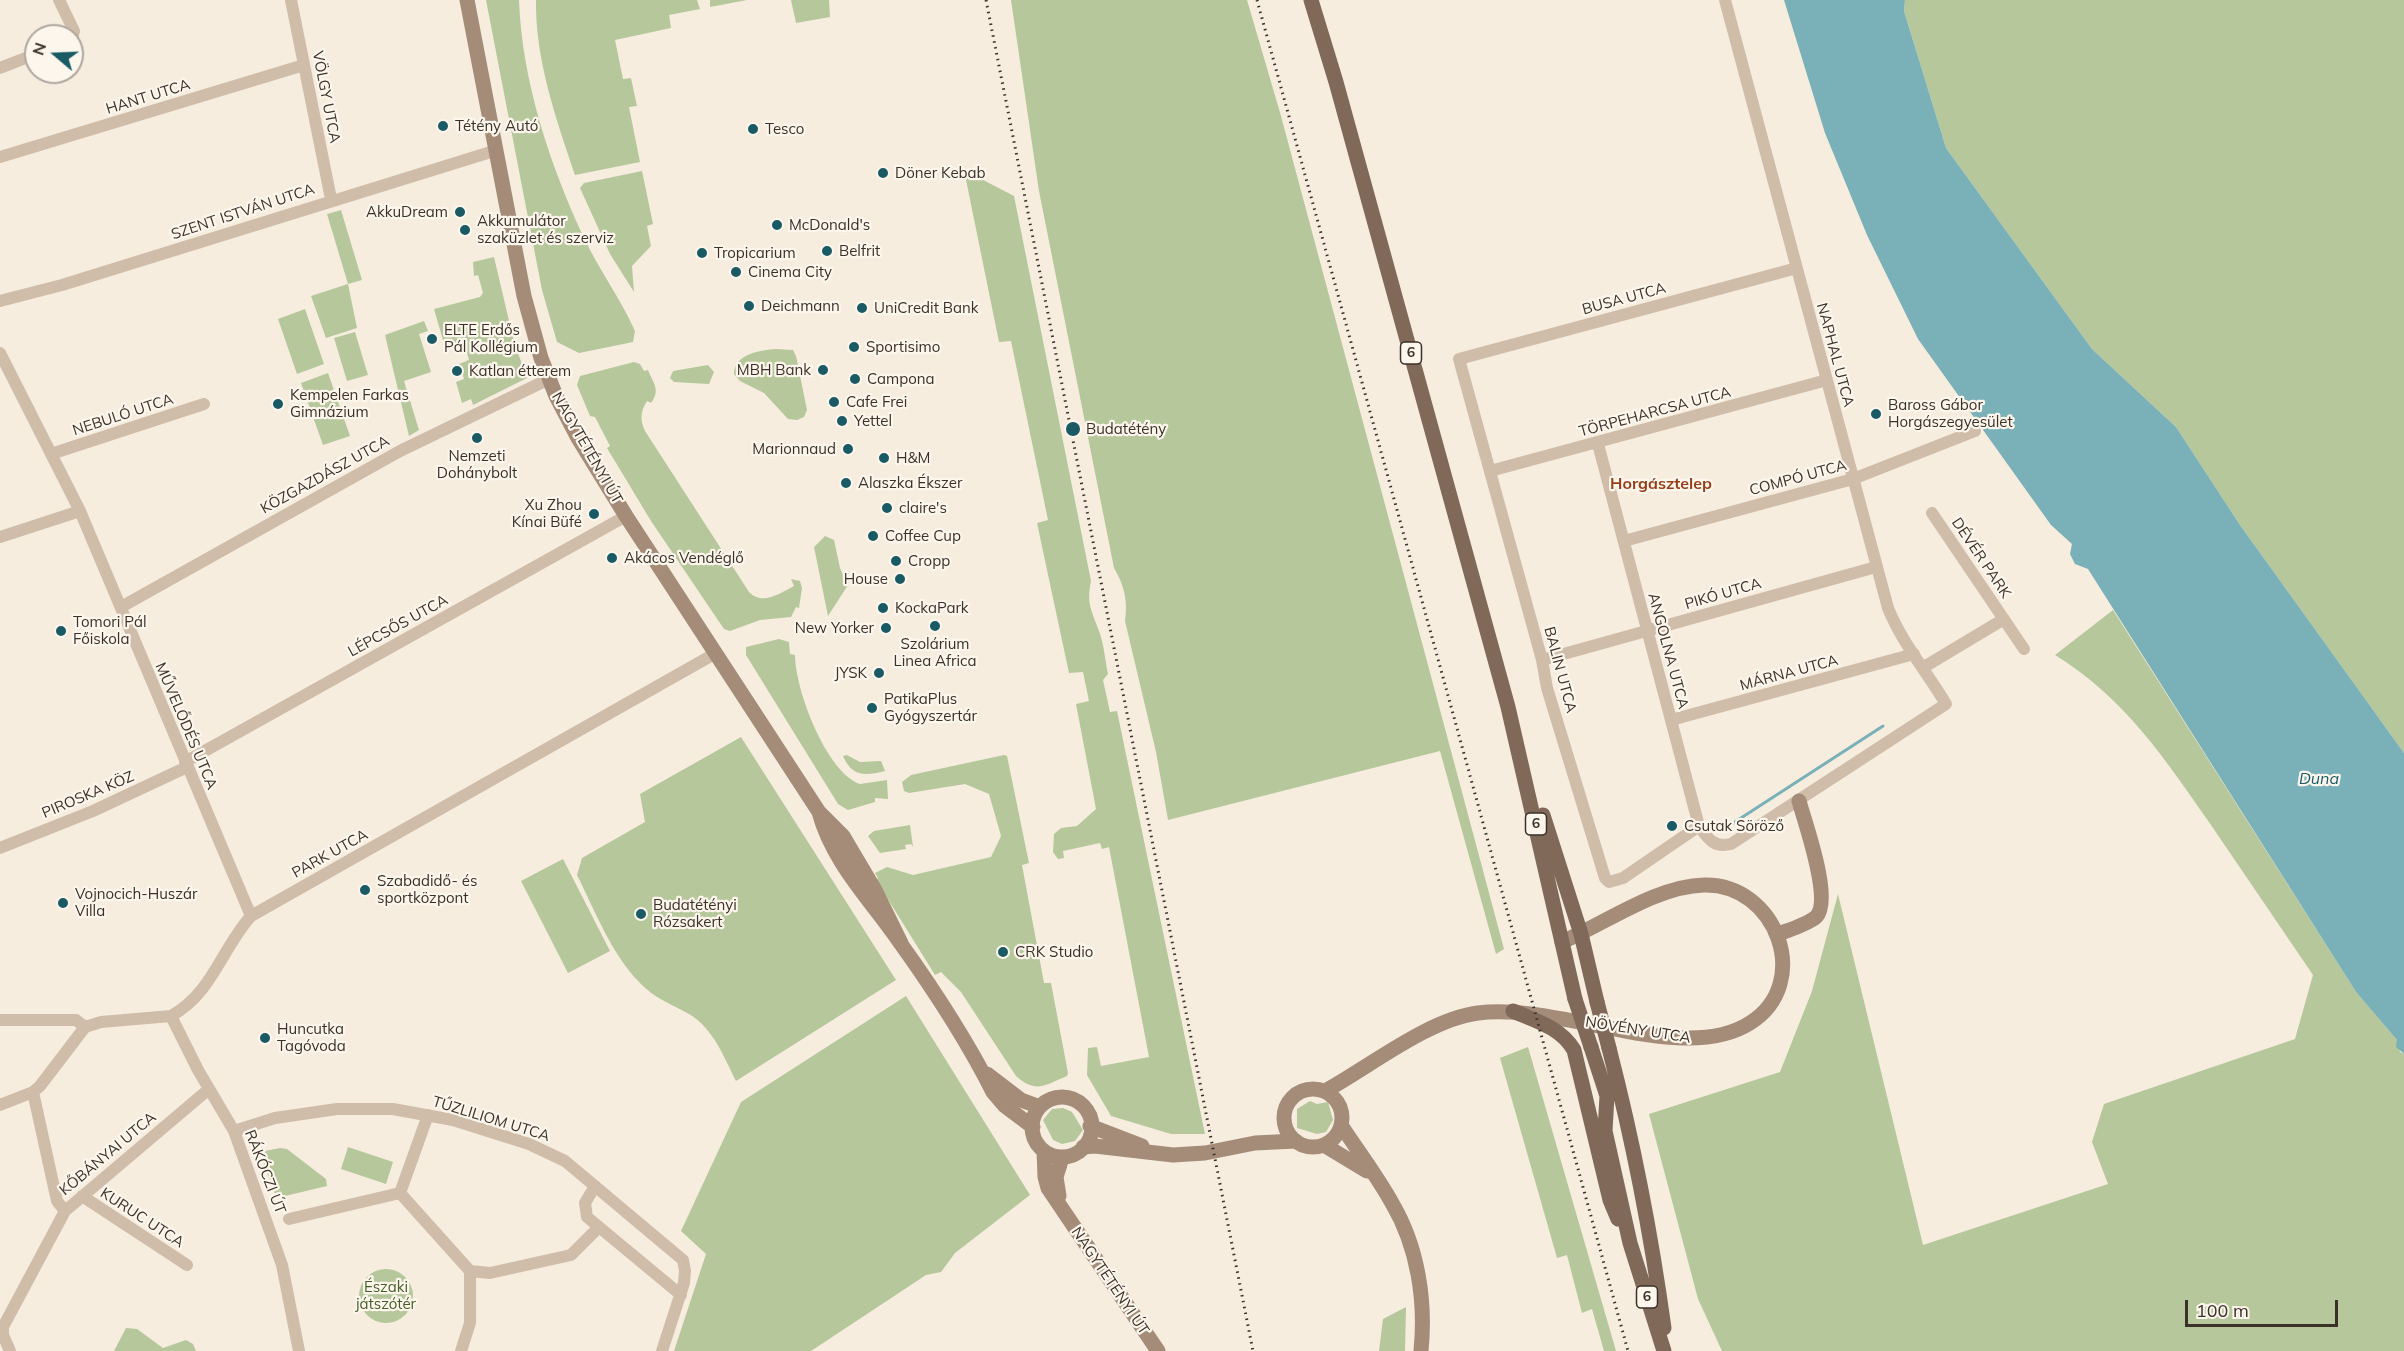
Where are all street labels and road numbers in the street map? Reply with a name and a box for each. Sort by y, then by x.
street label: VÖLGY UTCA [308,49,344,145]
street label: HANT UTCA [104,76,192,118]
street label: SZENT ISTVÁN UTCA [169,180,317,244]
street label: BUSA UTCA [1580,279,1668,319]
street label: NAPHAL UTCA [1812,301,1858,409]
road number: 6 [1400,342,1422,364]
street label: TÖRPEHARCSA UTCA [1577,383,1733,441]
street label: NAGYTÉTÉNYI ÚT [548,389,626,507]
street label: NEBULÓ UTCA [70,390,176,440]
street label: KÖZGAZDÁSZ UTCA [258,432,392,518]
street label: COMPÓ UTCA [1747,456,1849,500]
street label: DÉVÉR PARK [1948,514,2014,602]
street label: PIKÓ UTCA [1683,575,1763,613]
street label: LÉPCSŐS UTCA [345,591,451,661]
street label: ANGOLNA UTCA [1644,591,1692,711]
street label: BALIN UTCA [1540,625,1580,715]
street label: MÁRNA UTCA [1738,651,1840,695]
street label: MŰVELŐDÉS UTCA [151,660,221,792]
street label: PIROSKA KÖZ [39,768,137,822]
road number: 6 [1526,813,1546,835]
street label: PARK UTCA [289,826,371,882]
street label: NÖVÉNY UTCA [1584,1013,1692,1047]
street label: TŰZLILIOM UTCA [430,1093,552,1145]
street label: KŐBÁNYAI UTCA [56,1108,160,1200]
street label: RÁKÓCZI ÚT [241,1127,289,1217]
street label: KURUC UTCA [97,1184,187,1252]
street label: NAGYTÉTÉNYI ÚT [1067,1224,1153,1338]
road number: 6 [1636,1286,1658,1308]

